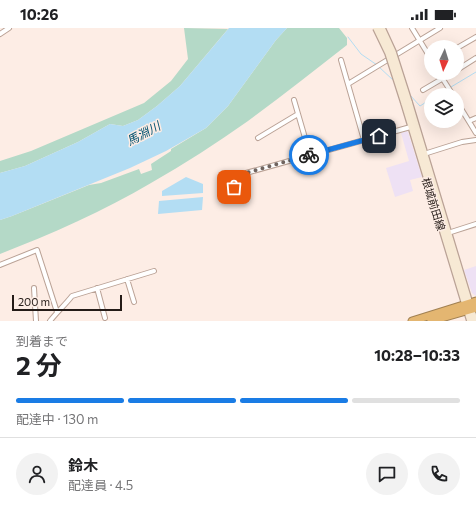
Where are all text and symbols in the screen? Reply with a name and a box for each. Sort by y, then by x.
text: 10:26 [20,5,58,23]
north arrow [424,40,464,80]
map controls [424,40,464,128]
button: layers [424,88,464,128]
water label: 馬淵川 [124,117,164,148]
pin [362,119,396,153]
icon: home [368,125,390,147]
courier [289,135,329,175]
icon: bike [298,144,320,166]
pin [217,170,251,204]
icon: bag [223,176,245,198]
street label: 根城前田線 [420,176,448,232]
scale bar [12,293,122,312]
text: 200 m [18,295,50,308]
text: 到着まで [16,333,68,349]
text: 10:28–10:33 [374,346,460,364]
text: 2 分 [16,349,62,380]
text: 配達中 · 130 m [16,411,98,427]
button: person [16,453,58,495]
button: chat [366,453,408,495]
button: phone [418,453,460,495]
text: 鈴木 [68,456,98,474]
text: 配達員 · 4.5 [68,477,133,493]

